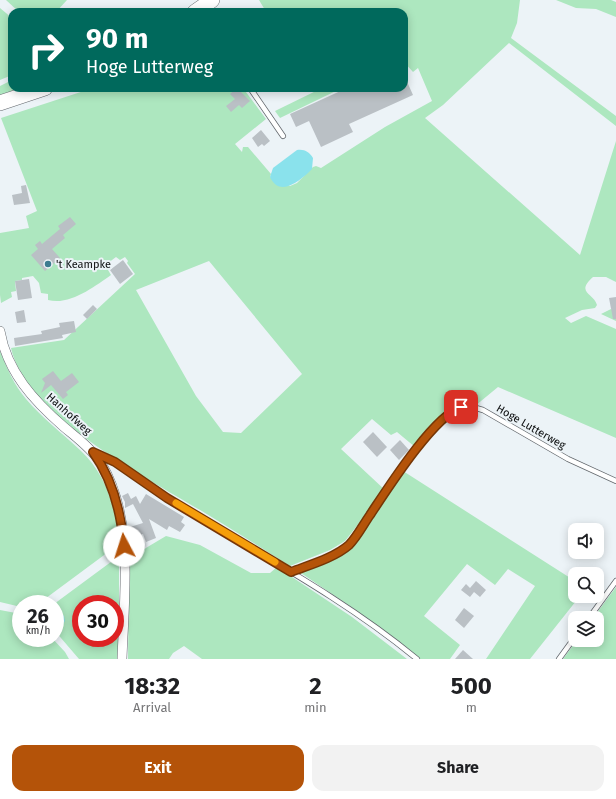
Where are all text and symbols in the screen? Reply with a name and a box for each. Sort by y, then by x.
text: 90 m [86,22,148,55]
icon: right [20,24,72,76]
text: Hoge Lutterweg [86,56,213,78]
place label: 't Keampke [56,258,111,271]
marker: 't Keampke [43,259,53,269]
street label: Hanhofweg [44,390,94,438]
pin [444,390,478,424]
icon: arrive [450,396,472,418]
street label: Hoge Lutterweg [494,402,568,452]
map controls [568,523,604,647]
button: sound [568,523,604,559]
position arrow [103,525,145,567]
button: search [568,567,604,603]
speed limit sign: 30 [72,595,124,647]
text: 26 [27,604,49,628]
button: layers [568,611,604,647]
text: km/h [26,625,50,637]
text: 18:32 [124,672,180,700]
text: 2 [309,672,322,700]
text: 500 [451,672,492,700]
text: Arrival [133,700,171,715]
text: min [304,700,327,715]
text: m [466,700,477,715]
button: Exit [12,745,304,791]
button: Share [312,745,604,791]

